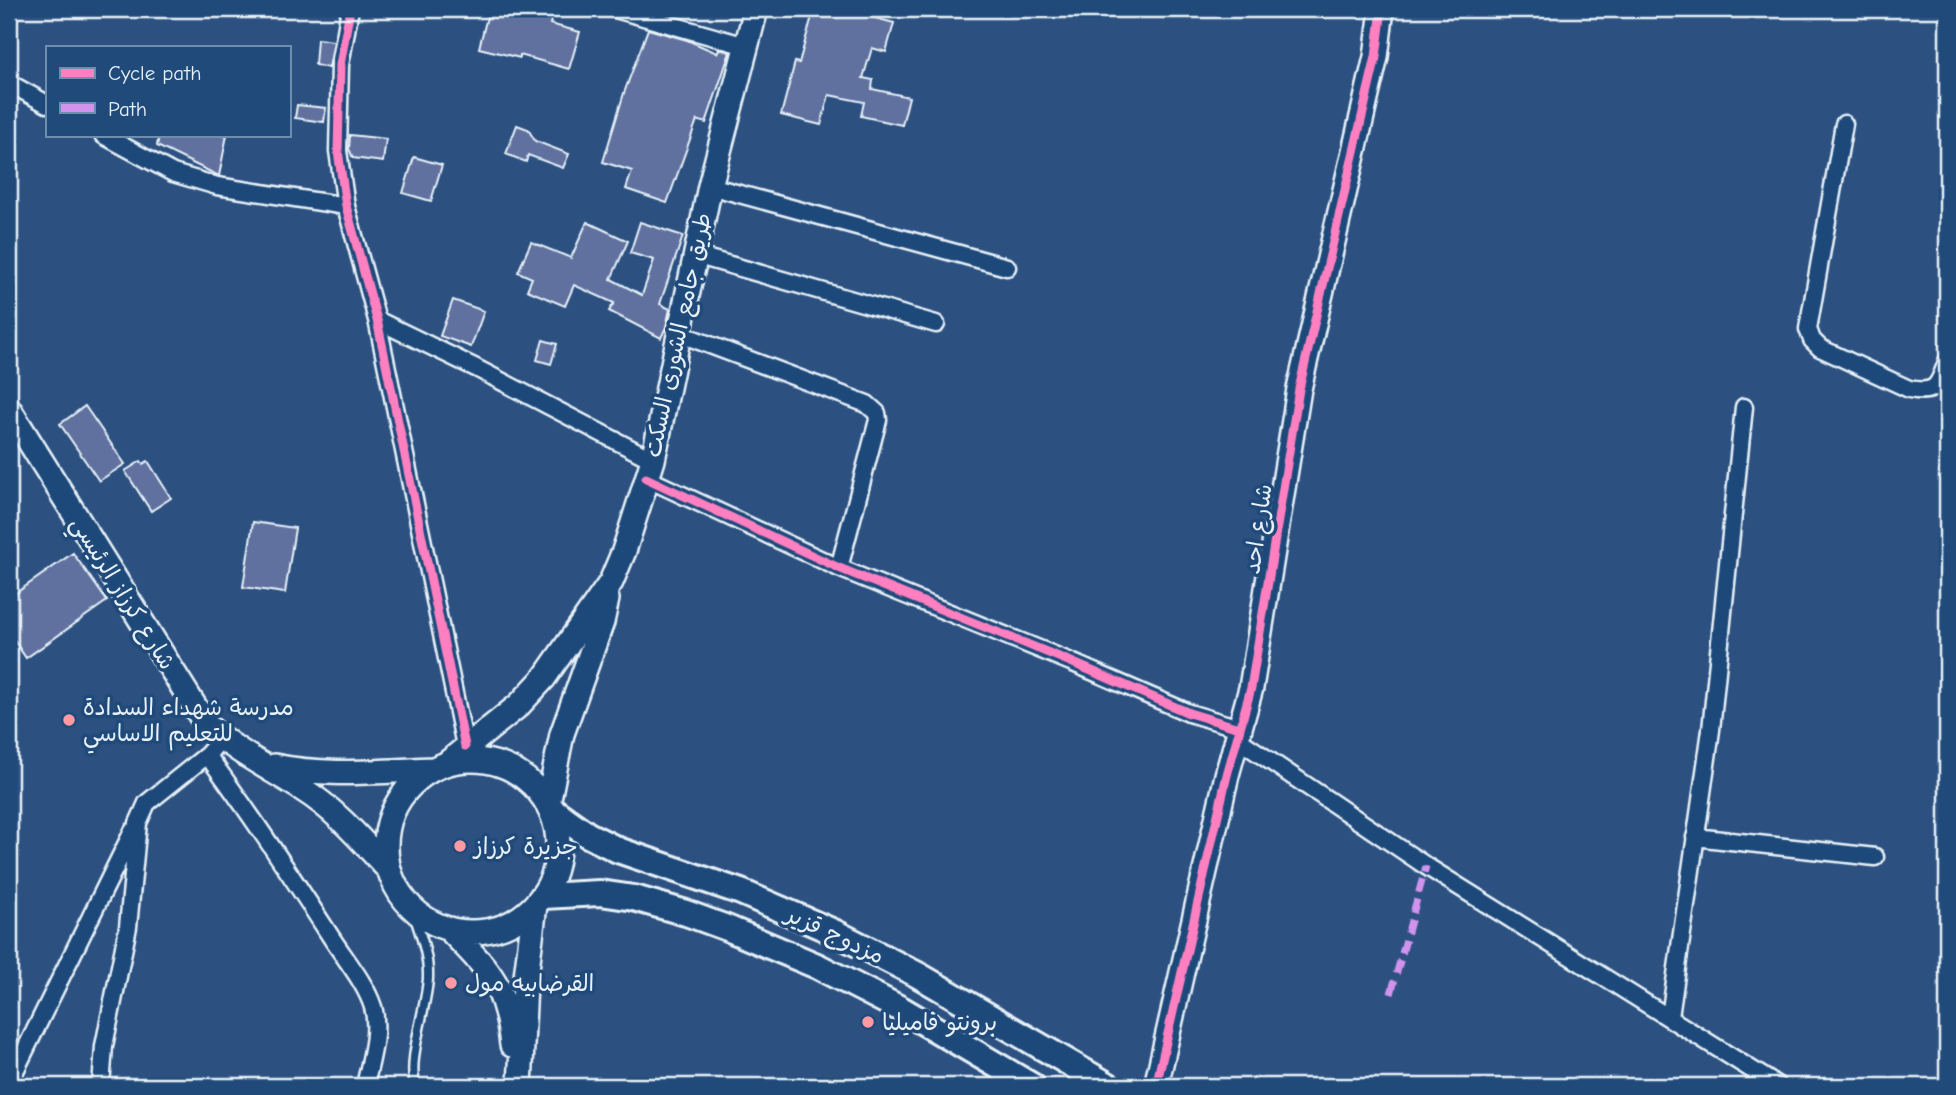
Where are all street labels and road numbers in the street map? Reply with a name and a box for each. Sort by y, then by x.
street label: طريق جامع الشورى السكت [639,210,720,460]
street label: شارع احد [1238,482,1280,576]
street label: شارع كرزاز الرئيسي [59,511,181,678]
street label: مزدوج قزير [779,900,889,971]

